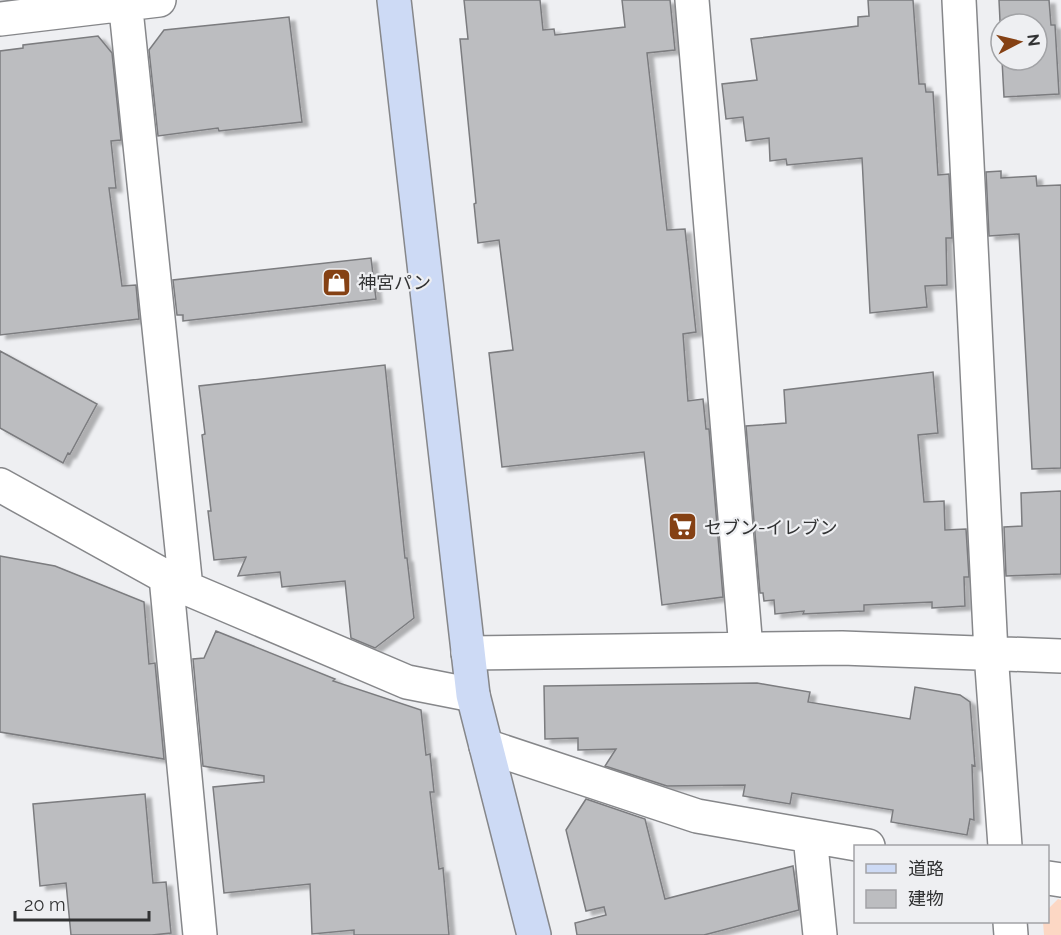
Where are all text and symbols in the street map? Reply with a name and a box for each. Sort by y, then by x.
north arrow [989,12,1049,72]
text: N [1023,33,1044,47]
shop icon: 神宮パン [321,266,353,298]
place label: 神宮パン [358,272,431,293]
supermarket icon: セブン-イレブン [667,511,699,543]
place label: セブン-イレブン [704,517,838,538]
legend [854,845,1049,923]
text: 道路 [908,858,944,879]
scale bar [15,884,148,922]
text: 建物 [908,888,944,909]
text: 20 m [24,894,66,915]

